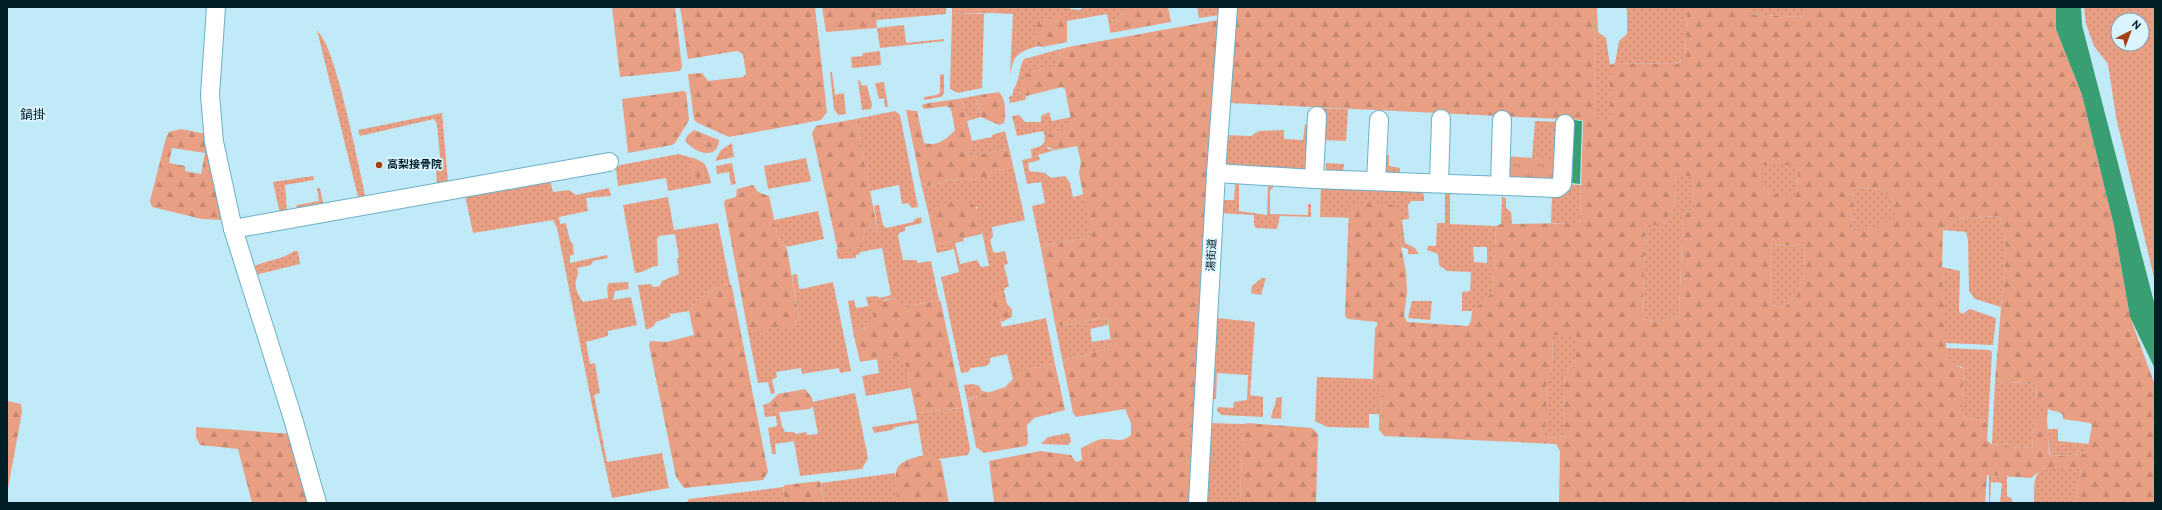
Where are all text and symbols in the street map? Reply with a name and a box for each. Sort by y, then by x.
north arrow [2110,12,2150,52]
text: N [2128,17,2144,33]
district label: 鍋掛 [20,107,46,124]
place label: 高梨接骨院 [387,158,442,172]
marker: 高梨接骨院 [374,160,384,170]
street label: 湯街道 [1204,238,1220,272]

